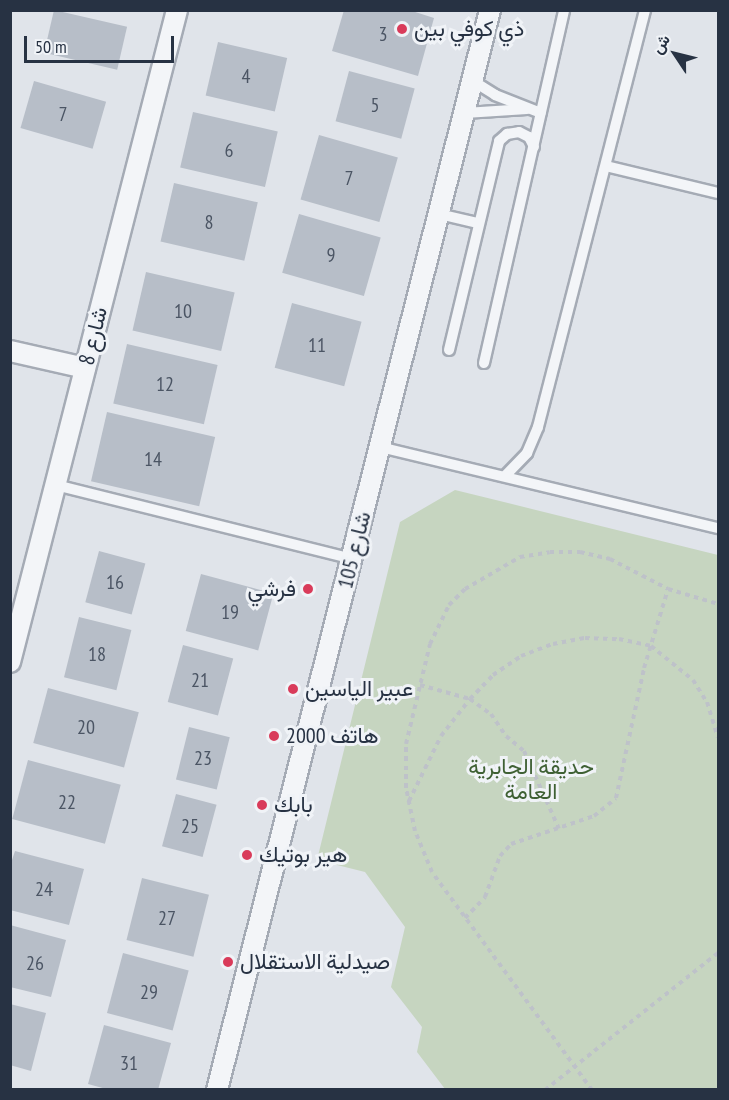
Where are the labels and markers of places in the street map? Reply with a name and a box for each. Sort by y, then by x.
place label: ذي كوفي بين [414,16,524,42]
marker: ذي كوفي بين [395,22,409,36]
place label: فرشي [248,576,296,602]
marker: فرشي [301,582,315,596]
place label: عبير الياسين [305,676,413,702]
marker: عبير الياسين [286,682,300,696]
place label: هاتف 2000 [286,723,378,749]
marker: هاتف 2000 [267,729,281,743]
place label: بابك [274,792,313,818]
marker: بابك [255,798,269,812]
place label: هير بوتيك [259,842,347,868]
marker: هير بوتيك [240,848,254,862]
place label: صيدلية الاستقلال [240,949,390,975]
marker: صيدلية الاستقلال [221,955,235,969]

